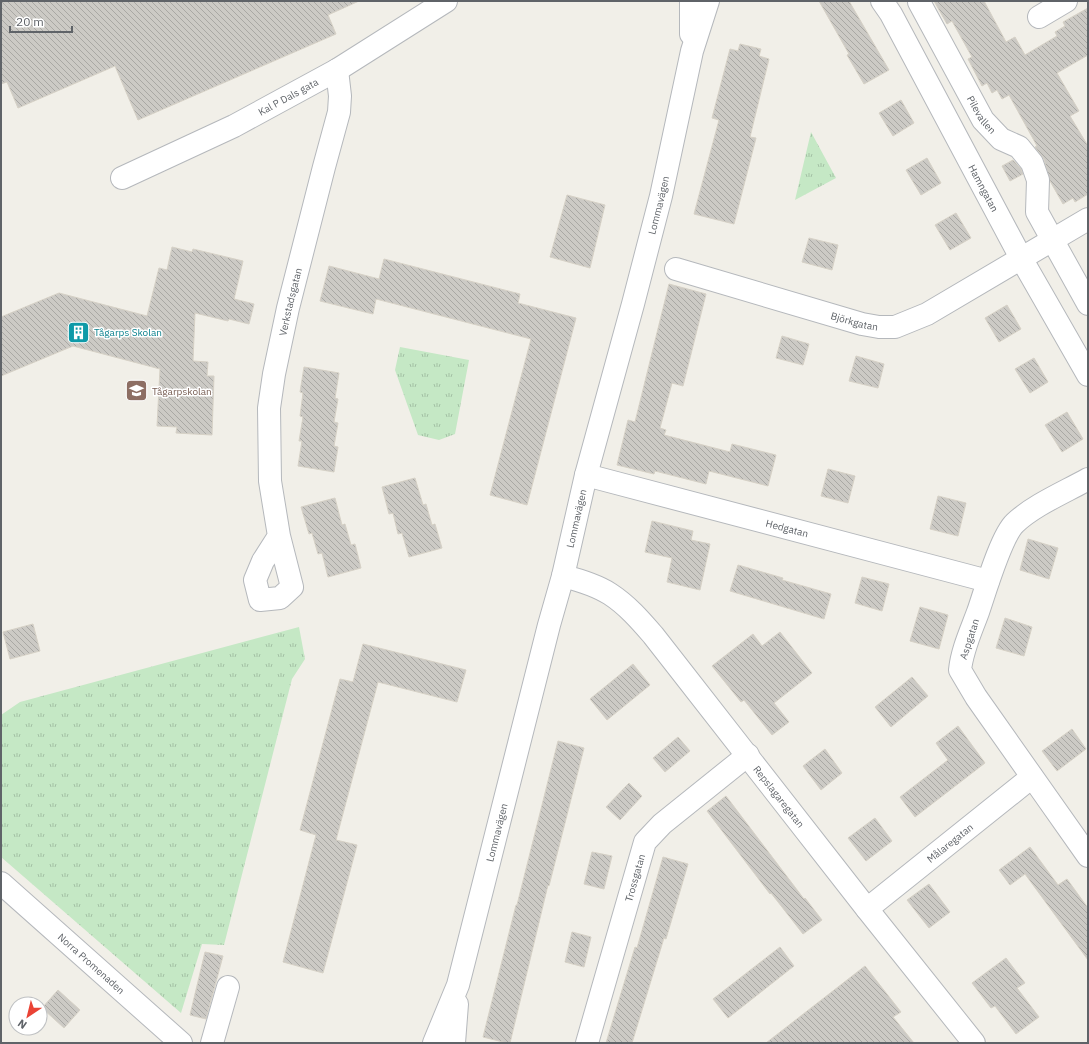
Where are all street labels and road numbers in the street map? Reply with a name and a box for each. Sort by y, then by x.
street label: Kal P Dals gata [256,75,321,119]
street label: Pilevallen [964,93,999,137]
street label: Hamngatan [965,162,1001,214]
street label: Lommavägen [645,175,672,236]
street label: Verkstadsgatan [276,267,305,337]
street label: Björkgatan [829,309,879,334]
street label: Lommavägen [564,488,590,549]
street label: Hedgatan [764,517,810,540]
street label: Aspgatan [957,617,982,661]
street label: Repslagaregatan [750,763,807,830]
street label: Lommavägen [483,802,511,863]
street label: Målaregatan [924,821,976,866]
street label: Trossgatan [622,852,648,903]
street label: Norra Promenaden [55,931,127,997]

